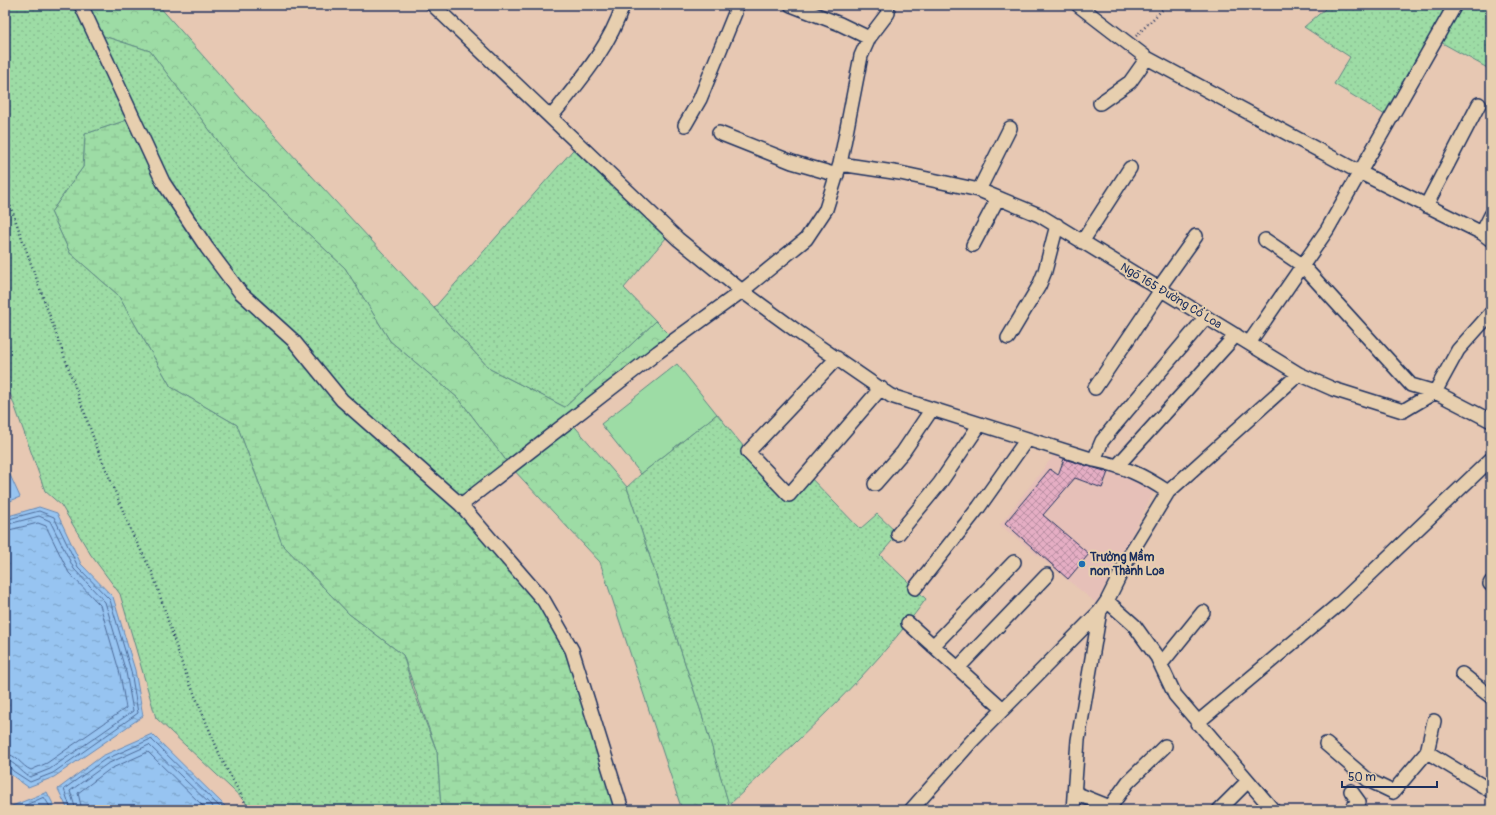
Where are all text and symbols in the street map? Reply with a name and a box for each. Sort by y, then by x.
street label: Ngõ 165 Đường Cổ Loa [1117,259,1225,333]
place label: Trường Mầm non Thành Loa [1089,548,1165,579]
marker: Trường Mầm non Thành Loa [1077,559,1087,569]
scale bar [1342,763,1437,789]
text: 50 m [1348,770,1376,785]

